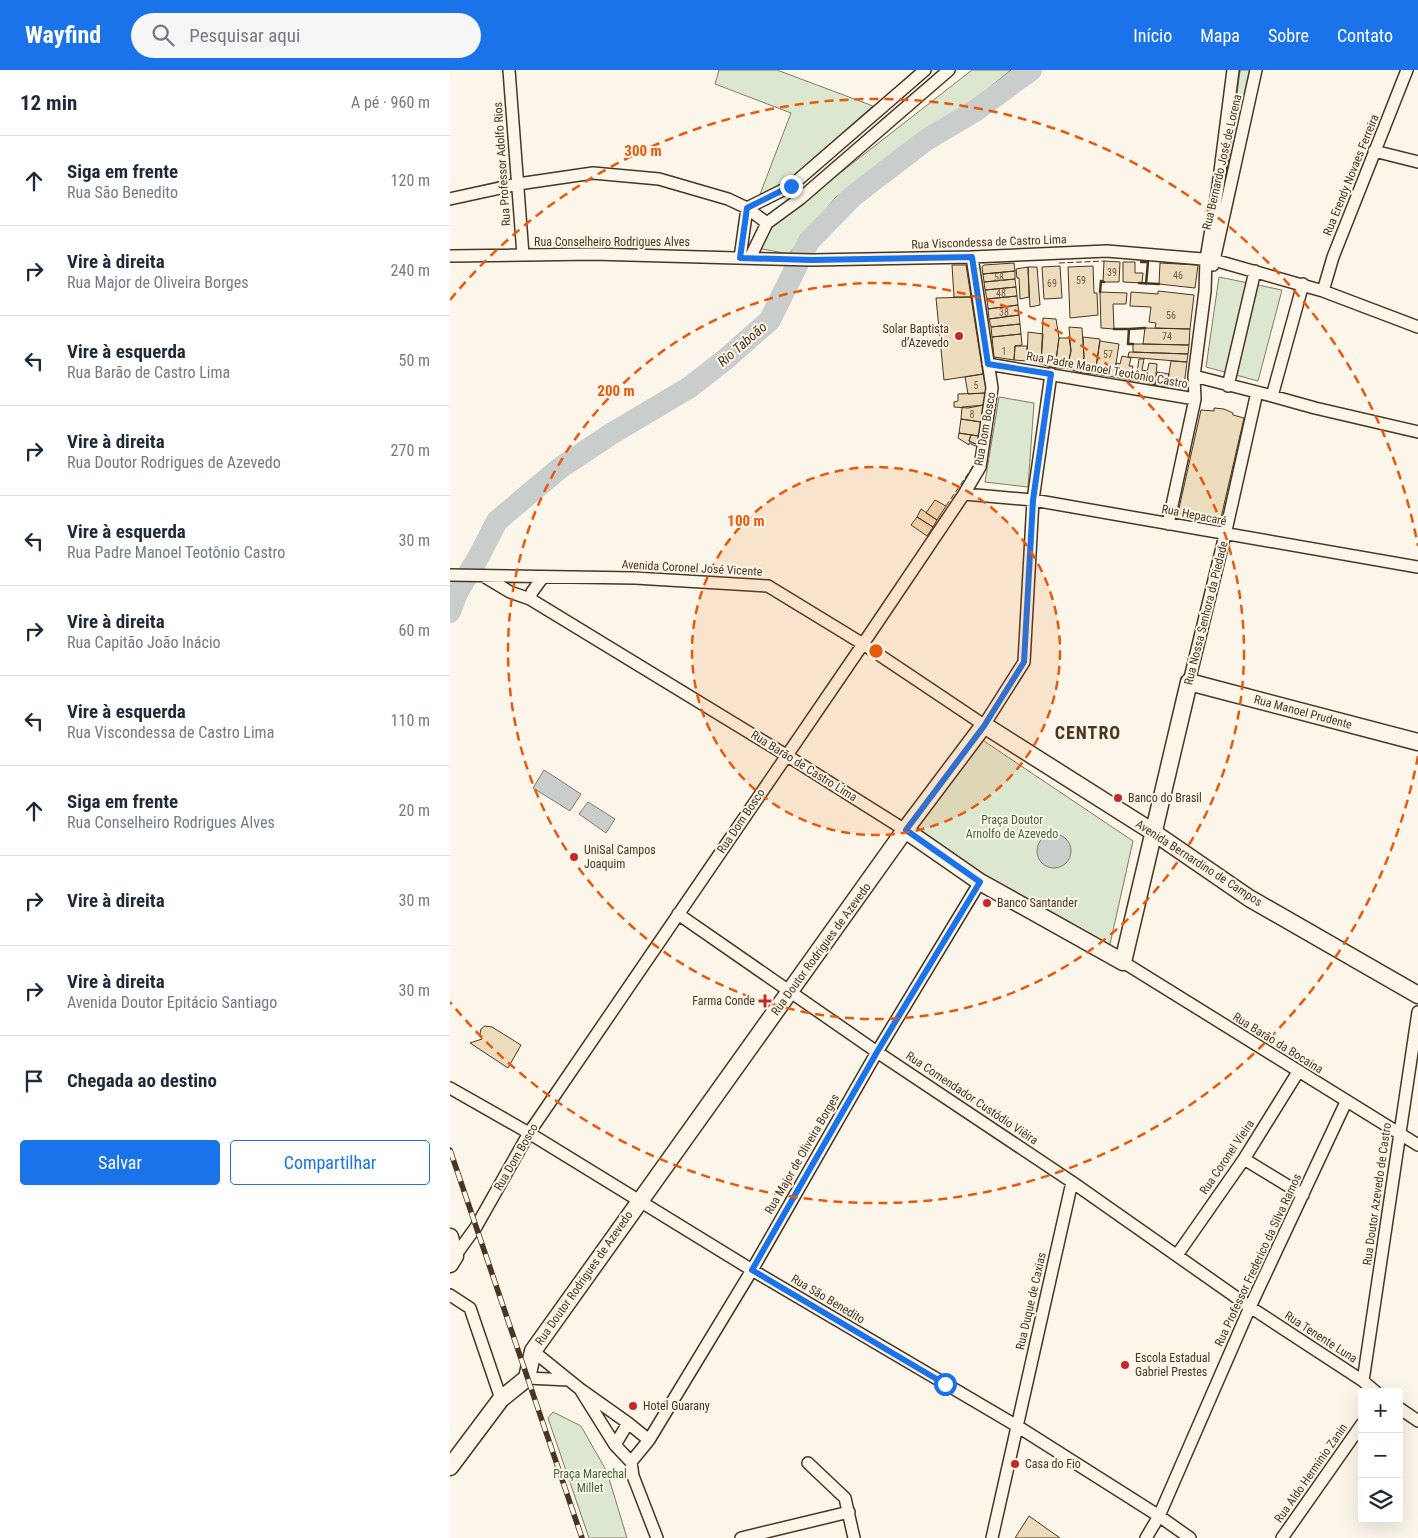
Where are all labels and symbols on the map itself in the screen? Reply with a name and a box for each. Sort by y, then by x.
street label: Rua Bernardo José de Lorena [1200,93,1244,231]
street label: Rua Professor Adolfo Rios [491,101,513,227]
street label: Rua Erendy Novaes Ferreira [1320,112,1382,238]
text: 300 m [624,142,662,160]
route end [780,175,803,198]
street label: Rua Viscondessa de Castro Lima [911,232,1067,252]
street label: Rua Conselheiro Rodrigues Alves [534,235,690,249]
house number: 39 [1107,267,1117,278]
house number: 46 [1173,270,1183,281]
house number: 58 [994,272,1004,283]
house number: 59 [1076,275,1086,286]
house number: 69 [1047,278,1057,289]
house number: 48 [996,288,1006,299]
house number: 38 [999,307,1009,318]
house number: 56 [1166,310,1176,321]
water label: Rio Taboão [714,318,770,370]
place label: Solar Baptista d’Azevedo [883,322,949,350]
marker: Solar Baptista d’Azevedo [953,330,965,342]
house number: 74 [1162,331,1172,342]
house number: 1 [1002,346,1006,357]
street label: Rua Padre Manoel Teotônio Castro [1025,349,1189,391]
house number: 57 [1103,349,1113,360]
house number: 5 [974,380,979,391]
text: 200 m [597,382,635,400]
street label: Rua Dom Bosco [972,391,998,467]
house number: 8 [970,409,975,420]
street label: Rua Hepacaré [1160,502,1228,528]
text: 100 m [727,512,765,530]
street label: Rua Nossa Senhora da Piedade [1181,539,1231,686]
street label: Avenida Coronel José Vicente [621,557,763,579]
centre of rings [867,642,885,660]
street label: Rua Manoel Prudente [1252,692,1354,732]
district label: CENTRO [1055,722,1121,743]
street label: Rua Barão de Castro Lima [748,728,860,804]
street label: Rua Dom Bosco [714,786,768,856]
place label: Banco do Brasil [1128,791,1202,805]
marker: Banco do Brasil [1112,792,1124,804]
park label: Praça Doutor Arnolfo de Azevedo [966,813,1058,841]
street label: Avenida Bernardino de Campos [1133,817,1265,909]
place label: UniSal Campos Joaquim [584,843,656,871]
marker: UniSal Campos Joaquim [568,851,580,863]
street label: Rua Doutor Rodrigues de Azevedo [768,880,874,1018]
place label: Banco Santander [997,896,1078,910]
marker: Banco Santander [981,897,993,909]
place label: Farma Conde [692,994,755,1008]
marker: Farma Conde [759,995,771,1007]
street label: Rua Barão da Bocaina [1230,1010,1326,1077]
street label: Rua Comendador Custódio Viêira [903,1049,1041,1148]
street label: Rua Major de Oliveira Borges [762,1092,842,1216]
street label: Rua Coronel Vieira [1197,1117,1257,1197]
street label: Rua Dom Bosco [491,1121,541,1193]
street label: Rua Doutor Azevedo de Castro [1360,1122,1394,1266]
street label: Rua Professor Frederico da Silva Ramos [1212,1171,1304,1349]
street label: Rua Doutor Rodrigues de Azevedo [532,1208,636,1348]
street label: Rua Duque de Caxias [1013,1251,1049,1351]
street label: Rua São Benedito [789,1272,867,1326]
street label: Rua Tenente Luna [1282,1308,1360,1366]
place label: Escola Estadual Gabriel Prestes [1135,1351,1210,1379]
marker: Escola Estadual Gabriel Prestes [1119,1359,1131,1371]
route start [934,1373,957,1396]
place label: Hotel Guarany [643,1399,710,1413]
marker: Hotel Guarany [627,1400,639,1412]
street label: Rua Aldo Hermínio Zanin [1272,1421,1351,1525]
place label: Casa do Fio [1025,1457,1081,1471]
marker: Casa do Fio [1009,1458,1021,1470]
park label: Praça Marechal Millet [553,1467,627,1495]

